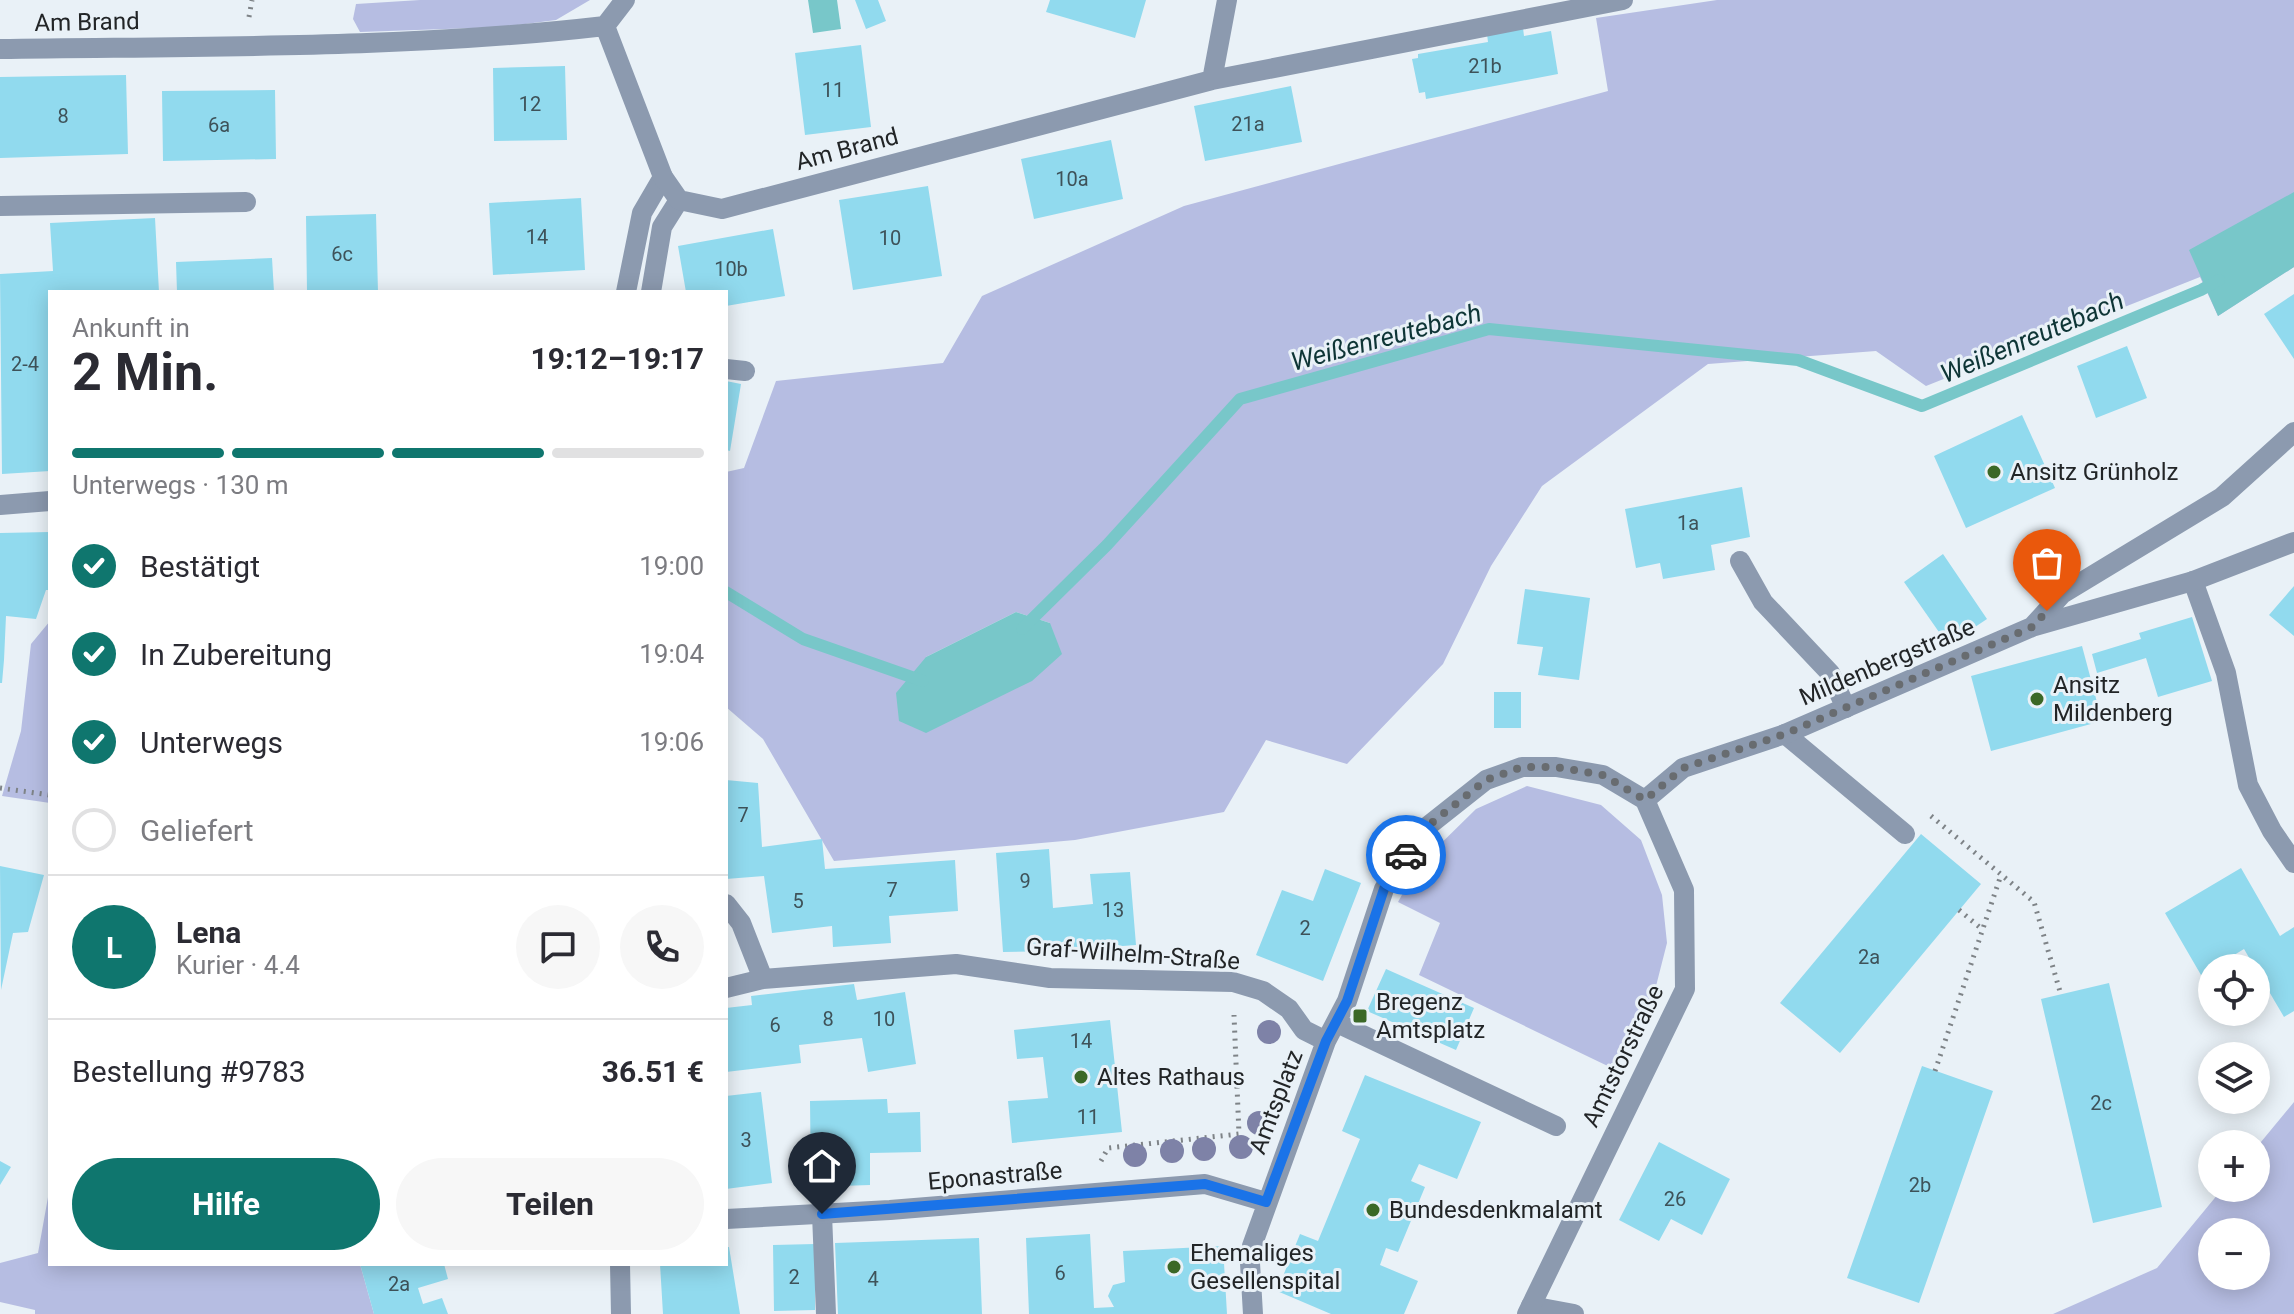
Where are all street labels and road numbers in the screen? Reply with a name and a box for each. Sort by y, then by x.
street label: Am Brand [34,7,140,37]
street label: Am Brand [793,122,901,176]
street label: Mildenbergstraße [1795,612,1979,712]
street label: Graf-Wilhelm-Straße [1025,933,1241,975]
street label: Amtstorstraße [1577,981,1669,1131]
street label: Amtsplatz [1243,1046,1309,1158]
street label: Eponastraße [926,1156,1064,1196]

